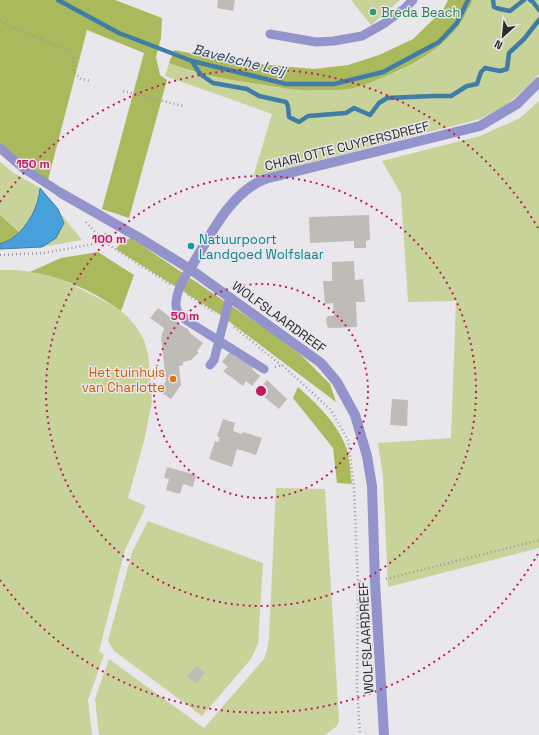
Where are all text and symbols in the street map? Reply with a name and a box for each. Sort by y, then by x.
place label: Breda Beach [381,4,460,21]
marker: Breda Beach [368,7,378,17]
north arrow [483,16,523,56]
text: N [492,37,505,53]
water label: Bavelsche Leij [191,40,289,81]
street label: CHARLOTTE CUYPERSDREEF [263,117,431,175]
text: 150 m [16,156,50,172]
text: 100 m [92,231,126,247]
place label: Natuurpoort Landgoed Wolfslaar [199,231,324,263]
marker: Natuurpoort Landgoed Wolfslaar [186,241,196,251]
street label: WOLFSLAARDREEF [229,277,329,357]
text: 50 m [171,308,199,324]
place label: Het tuinhuis van Charlotte [82,364,165,396]
marker: Het tuinhuis van Charlotte [168,374,178,384]
centre of rings [254,384,268,398]
street label: WOLFSLAARDREEF [355,582,377,694]

